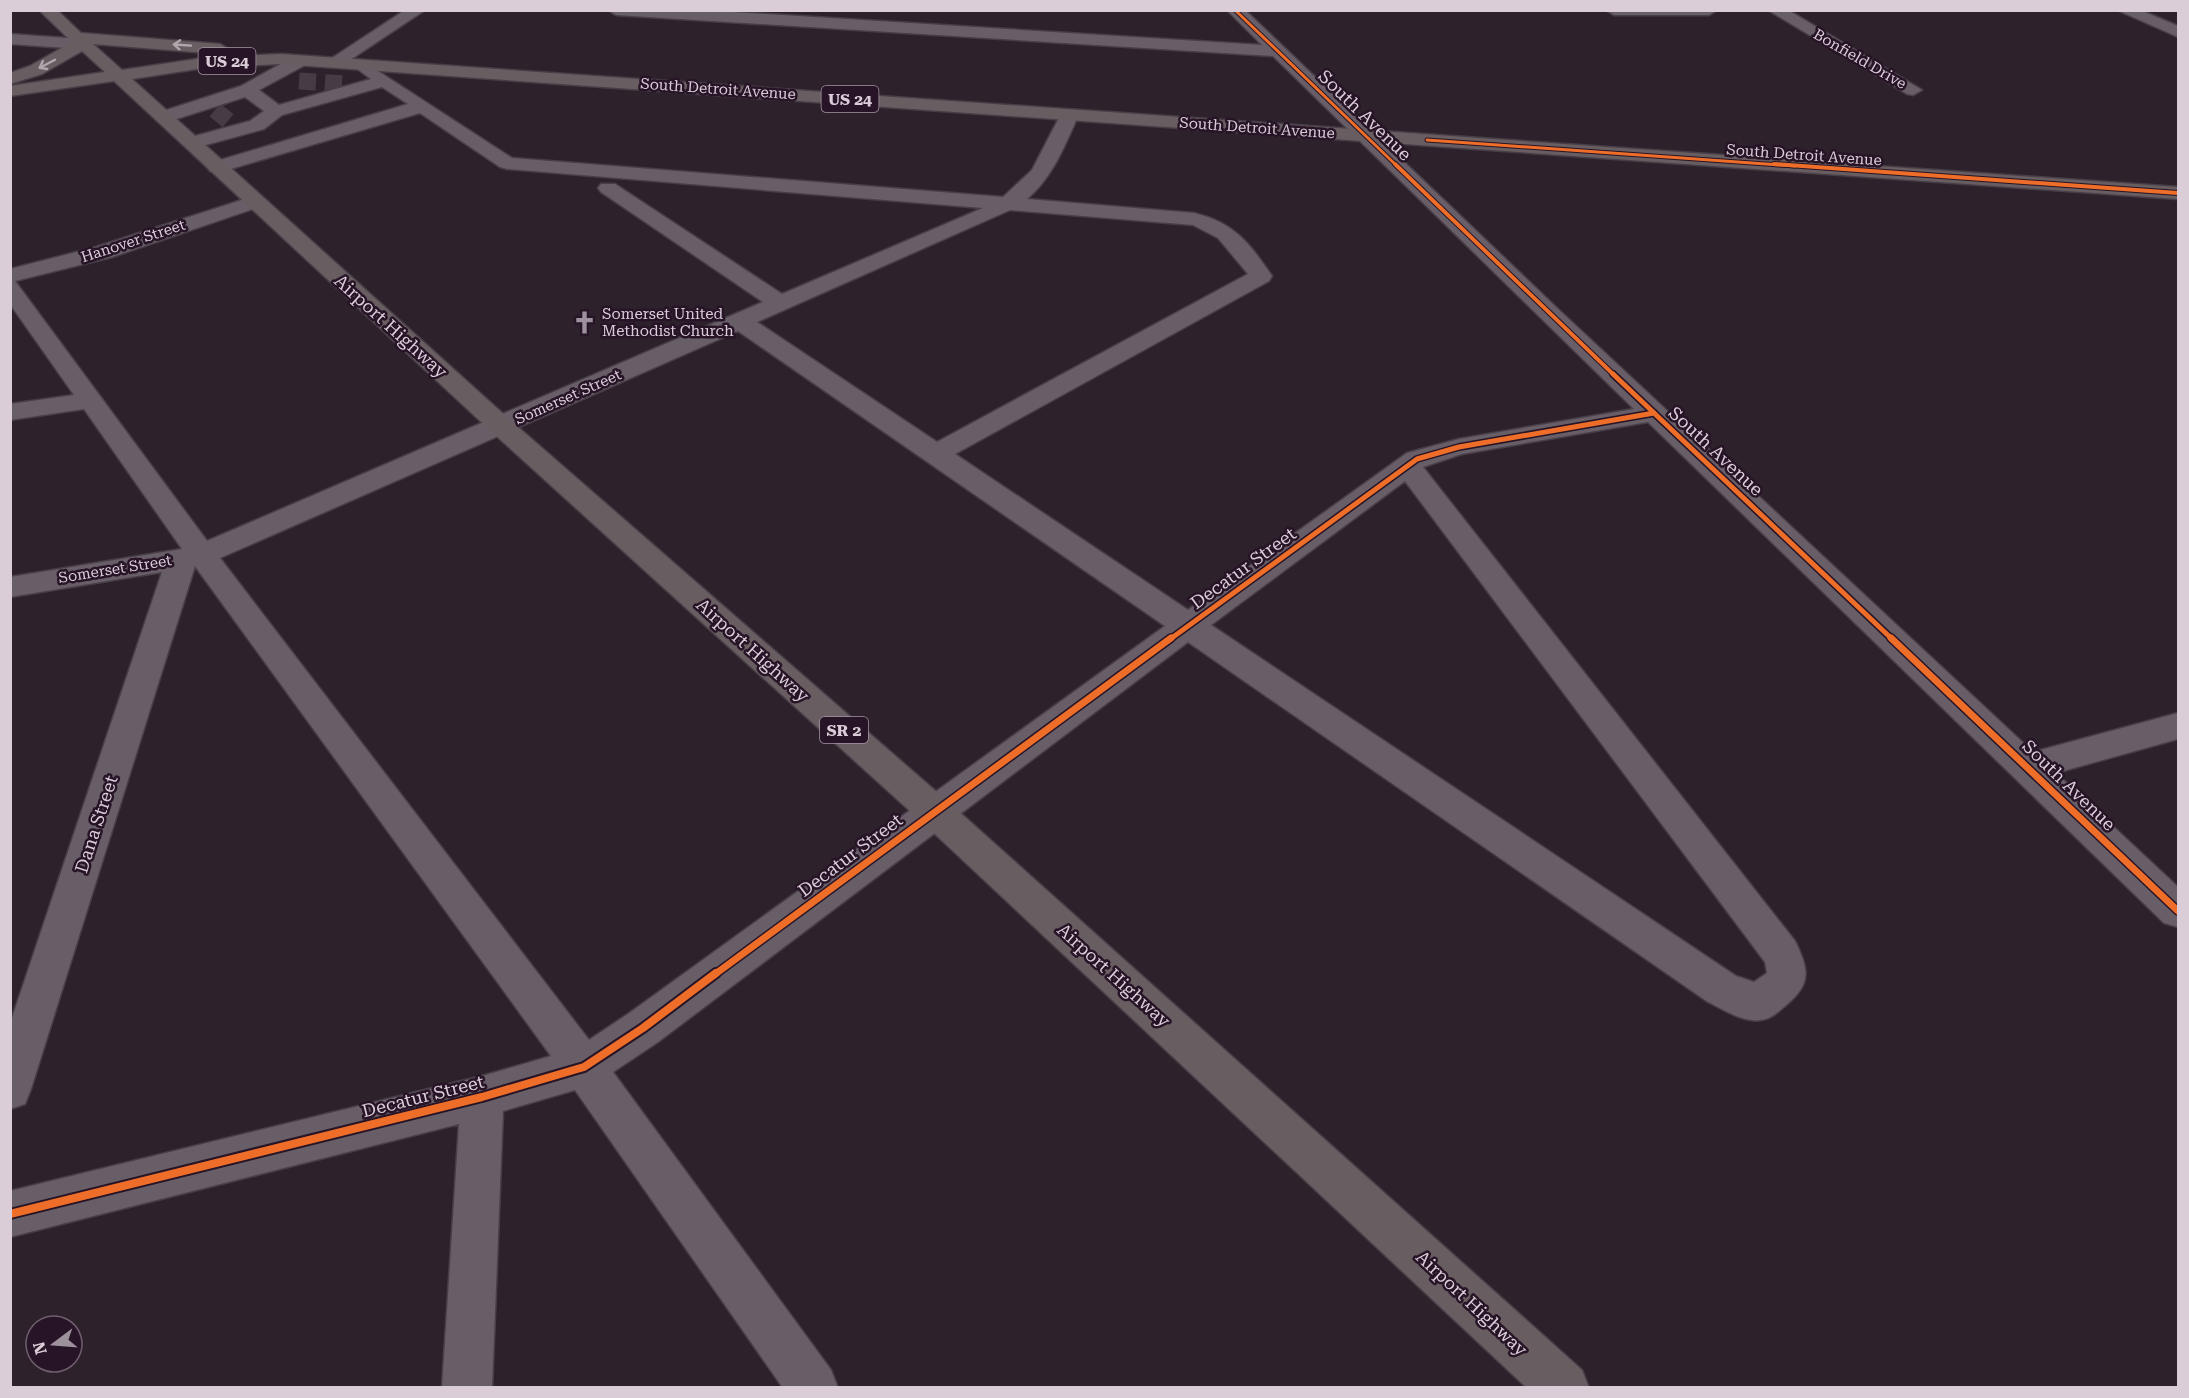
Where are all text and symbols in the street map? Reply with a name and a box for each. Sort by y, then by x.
street label: Bonfield Drive [1810,25,1910,93]
one-way arrow [172,39,192,50]
road number: US 24 [198,48,256,74]
one-way arrow [39,58,56,70]
street label: South Avenue [1314,65,1416,165]
street label: South Detroit Avenue [640,75,796,103]
road number: US 24 [822,86,878,112]
street label: South Detroit Avenue [1179,114,1335,142]
street label: South Detroit Avenue [1726,141,1882,169]
street label: Hanover Street [79,216,188,266]
street label: Airport Highway [330,270,452,382]
place label: Somerset United Methodist Church [602,305,734,340]
church icon: Somerset United Methodist Church [571,310,597,336]
street label: Somerset Street [512,365,624,429]
street label: South Avenue [1665,402,1768,500]
street label: Decatur Street [1186,523,1300,613]
street label: Somerset Street [57,551,173,587]
street label: Airport Highway [692,594,814,706]
road number: SR 2 [820,717,868,743]
street label: South Avenue [2018,735,2120,835]
street label: Dana Street [70,772,122,875]
street label: Decatur Street [794,809,907,901]
street label: Airport Highway [1053,919,1175,1031]
street label: Decatur Street [360,1071,487,1121]
street label: Airport Highway [1412,1246,1532,1360]
north arrow [24,1314,84,1374]
text: N [29,1339,51,1357]

